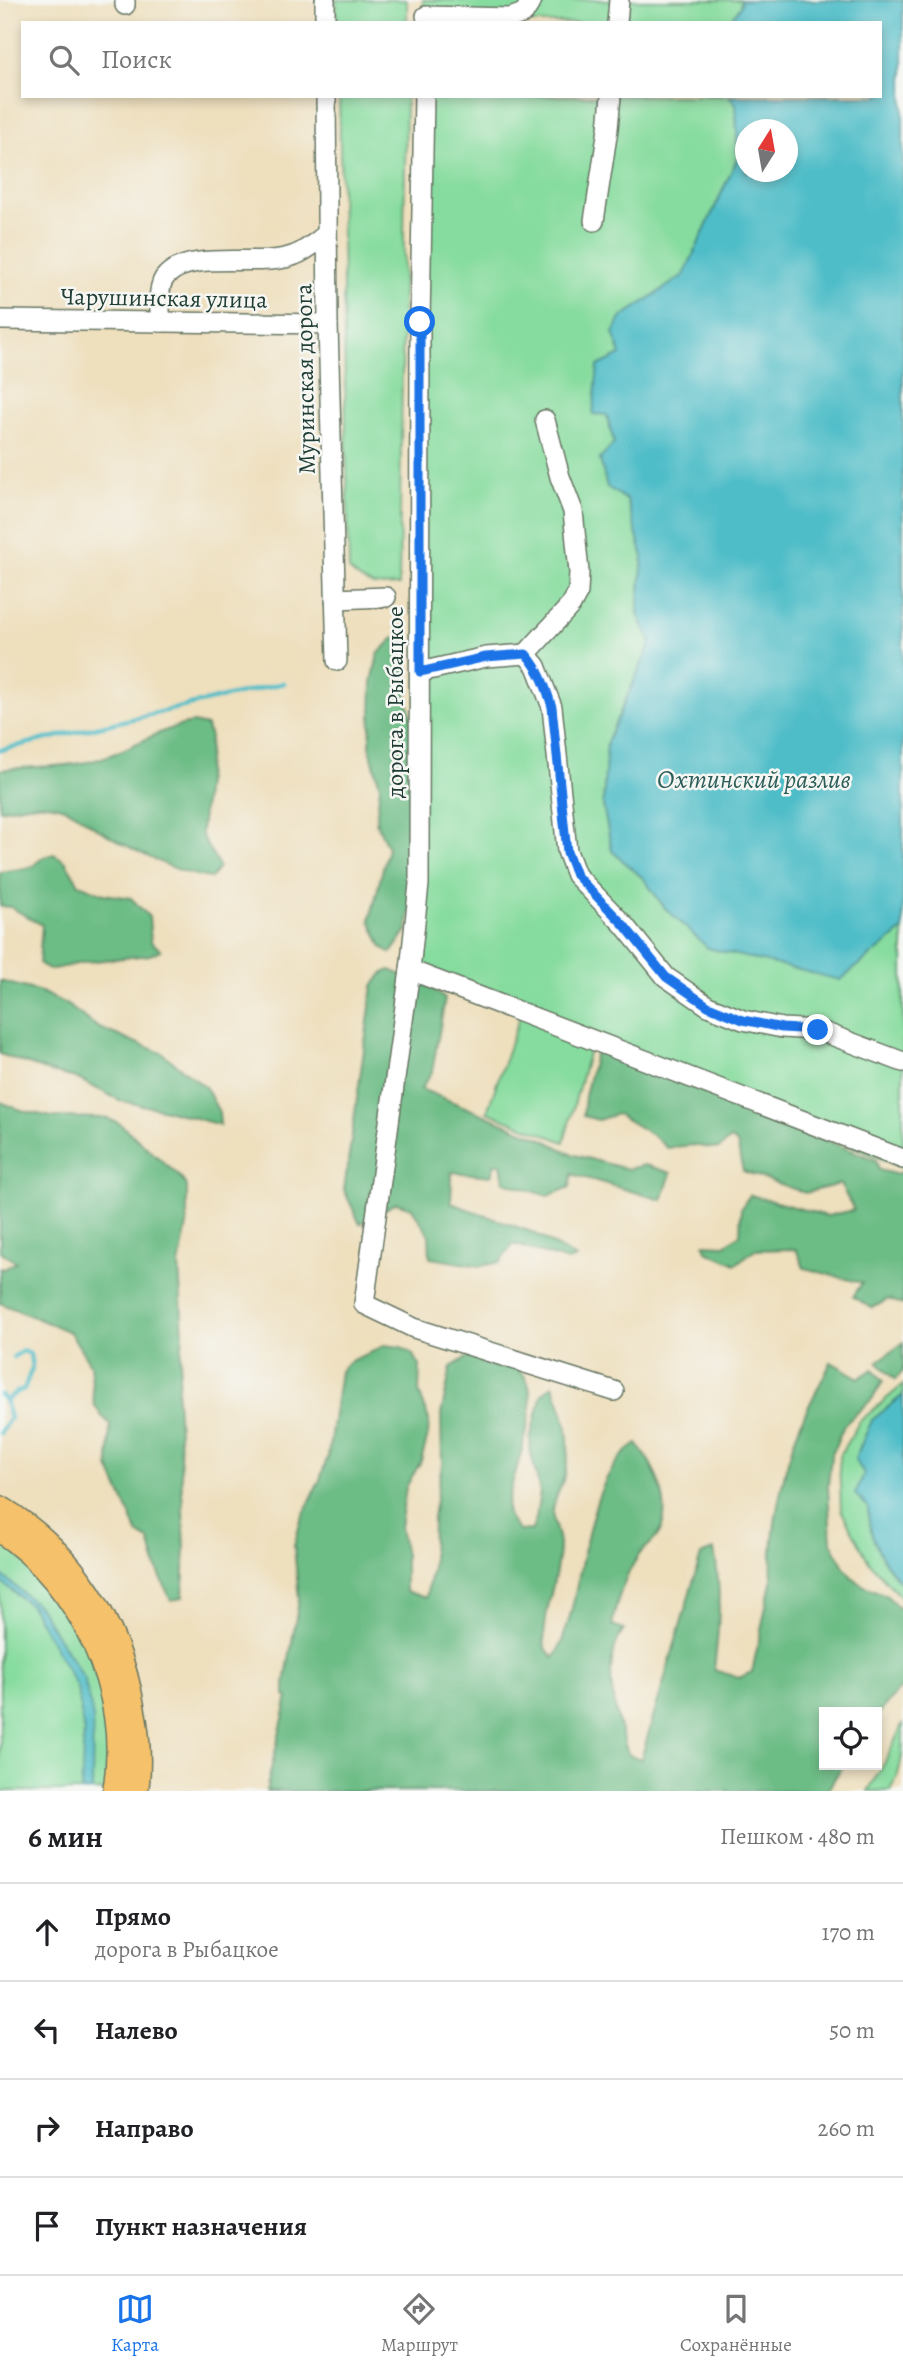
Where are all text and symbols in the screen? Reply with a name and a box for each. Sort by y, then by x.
search box [21,21,882,98]
icon: search [45,41,83,79]
text: Поиск [101,42,172,77]
north arrow [735,119,798,182]
street label: Чарушинская улица [60,280,268,316]
street label: Муринская дорога [287,283,323,475]
route start [404,306,435,337]
street label: дорога в Рыбацкое [379,606,411,799]
water label: Охтинский разлив [657,762,851,797]
route end [802,1014,833,1045]
map controls [819,1707,882,1770]
button: locate [819,1707,882,1770]
text: 6 мин [28,1817,103,1857]
text: Пешком · 480 m [720,1821,875,1852]
text: Прямо [95,1899,171,1934]
icon: ahead [28,1913,66,1951]
text: 170 m [822,1917,875,1948]
text: дорога в Рыбацкое [95,1934,279,1965]
icon: left [28,2011,66,2049]
text: Налево [95,2013,178,2048]
text: 50 m [829,2015,875,2046]
icon: right [28,2109,66,2147]
text: Направо [95,2111,194,2146]
text: 260 m [817,2113,875,2144]
icon: arrive [28,2207,66,2245]
text: Пункт назначения [95,2209,307,2244]
tab: Карта [111,2290,159,2358]
tab: Маршрут [381,2290,458,2358]
tab: Сохранённые [680,2290,792,2358]

